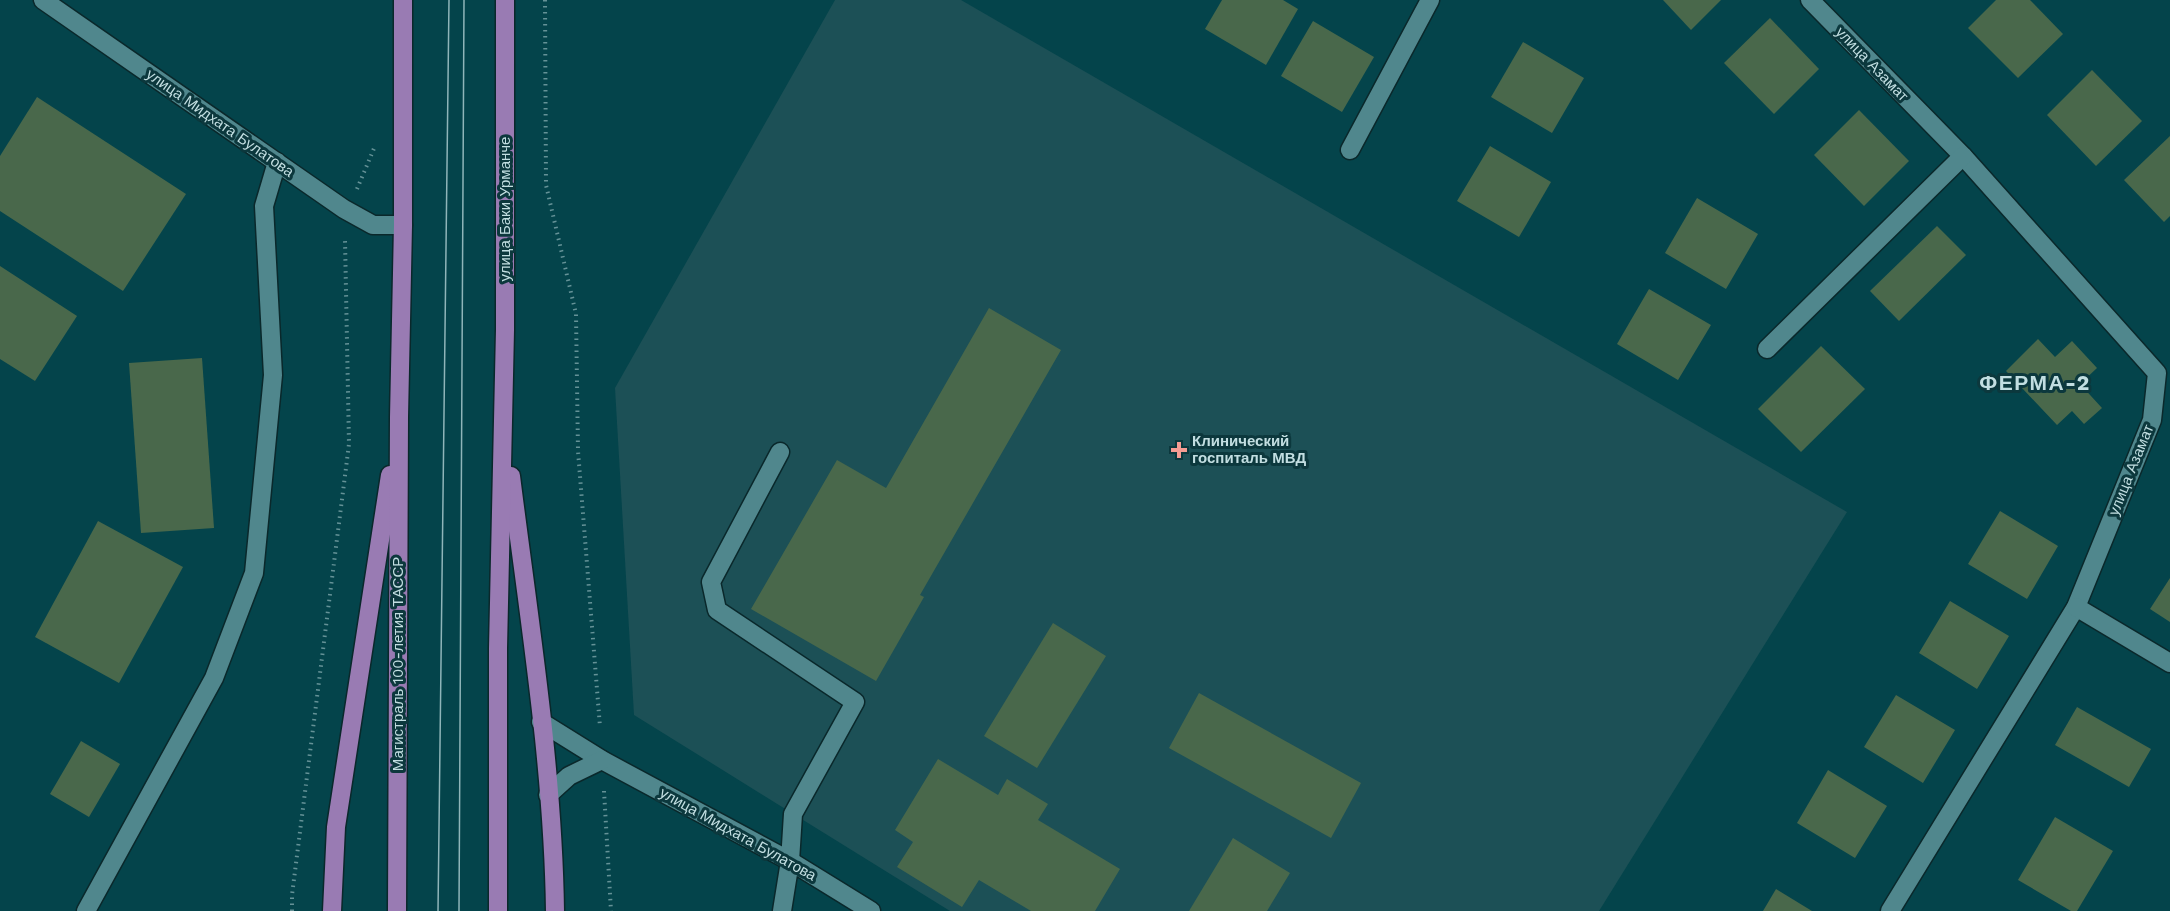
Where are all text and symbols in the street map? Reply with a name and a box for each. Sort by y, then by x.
street label: улица Азамат [1832,23,1912,105]
street label: улица Мидхата Булатова [143,65,298,181]
street label: улица Баки Урманче [496,137,514,281]
district label: ФЕРМА-2 [1979,370,2091,395]
street label: улица Азамат [2105,422,2158,518]
place label: Клинический госпиталь МВД [1192,432,1306,467]
marker: Клинический госпиталь МВД [1170,441,1188,459]
street label: Магистраль 100-летия ТАССР [389,557,407,771]
street label: улица Мидхата Булатова [657,783,820,885]

